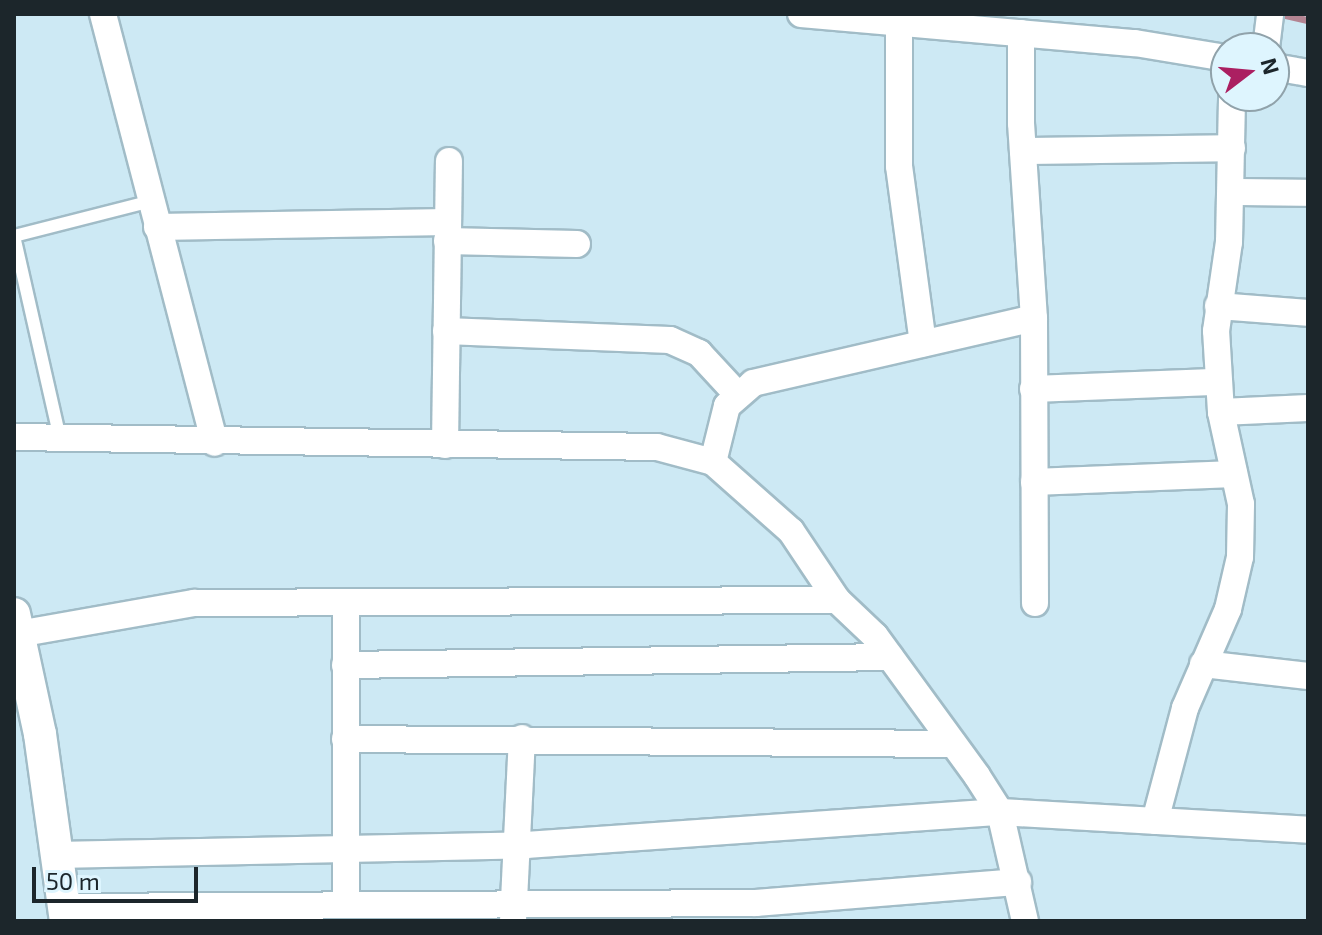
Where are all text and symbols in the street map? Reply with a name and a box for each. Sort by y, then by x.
north arrow [1210,32,1290,112]
text: N [1256,55,1286,77]
scale bar [36,851,202,901]
text: 50 m [46,866,100,895]

